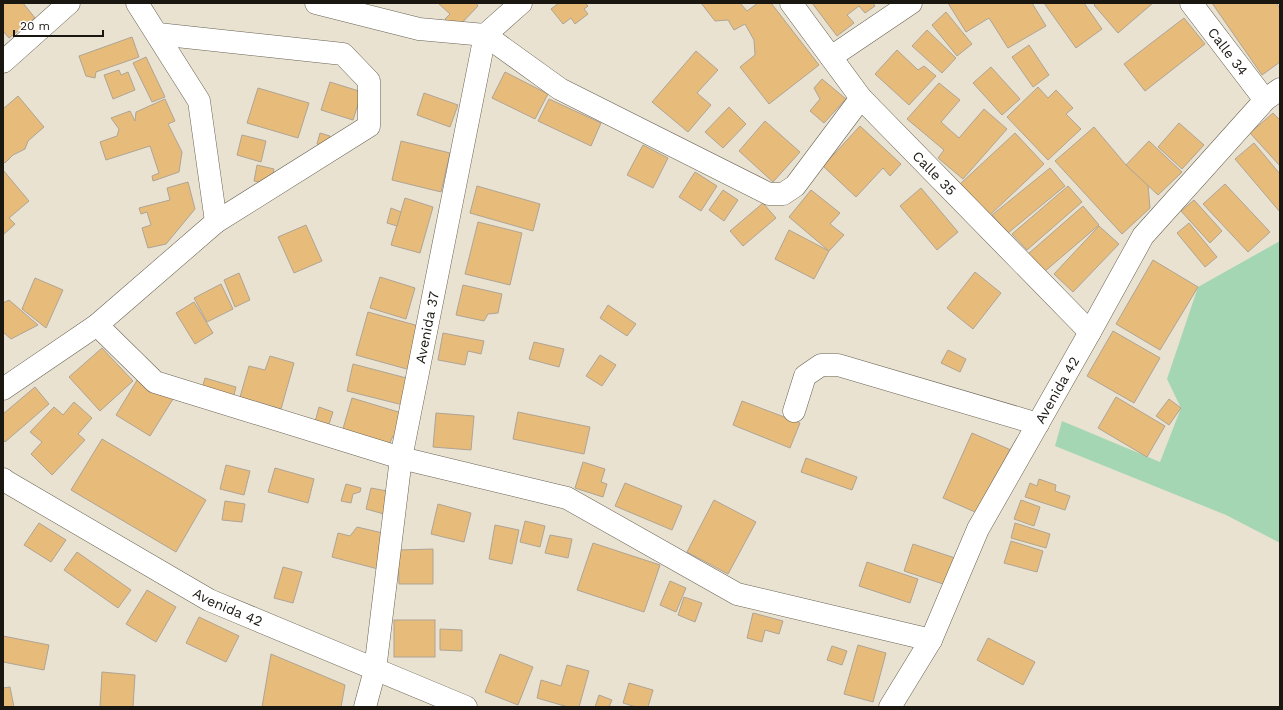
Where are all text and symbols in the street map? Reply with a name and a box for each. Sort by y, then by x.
scale bar [14,12,103,38]
text: 20 m [20,19,50,33]
street label: Calle 34 [1205,24,1251,79]
street label: Calle 35 [909,148,960,198]
street label: Avenida 37 [412,290,442,365]
street label: Avenida 42 [1032,354,1082,426]
street label: Avenida 42 [190,584,265,629]

